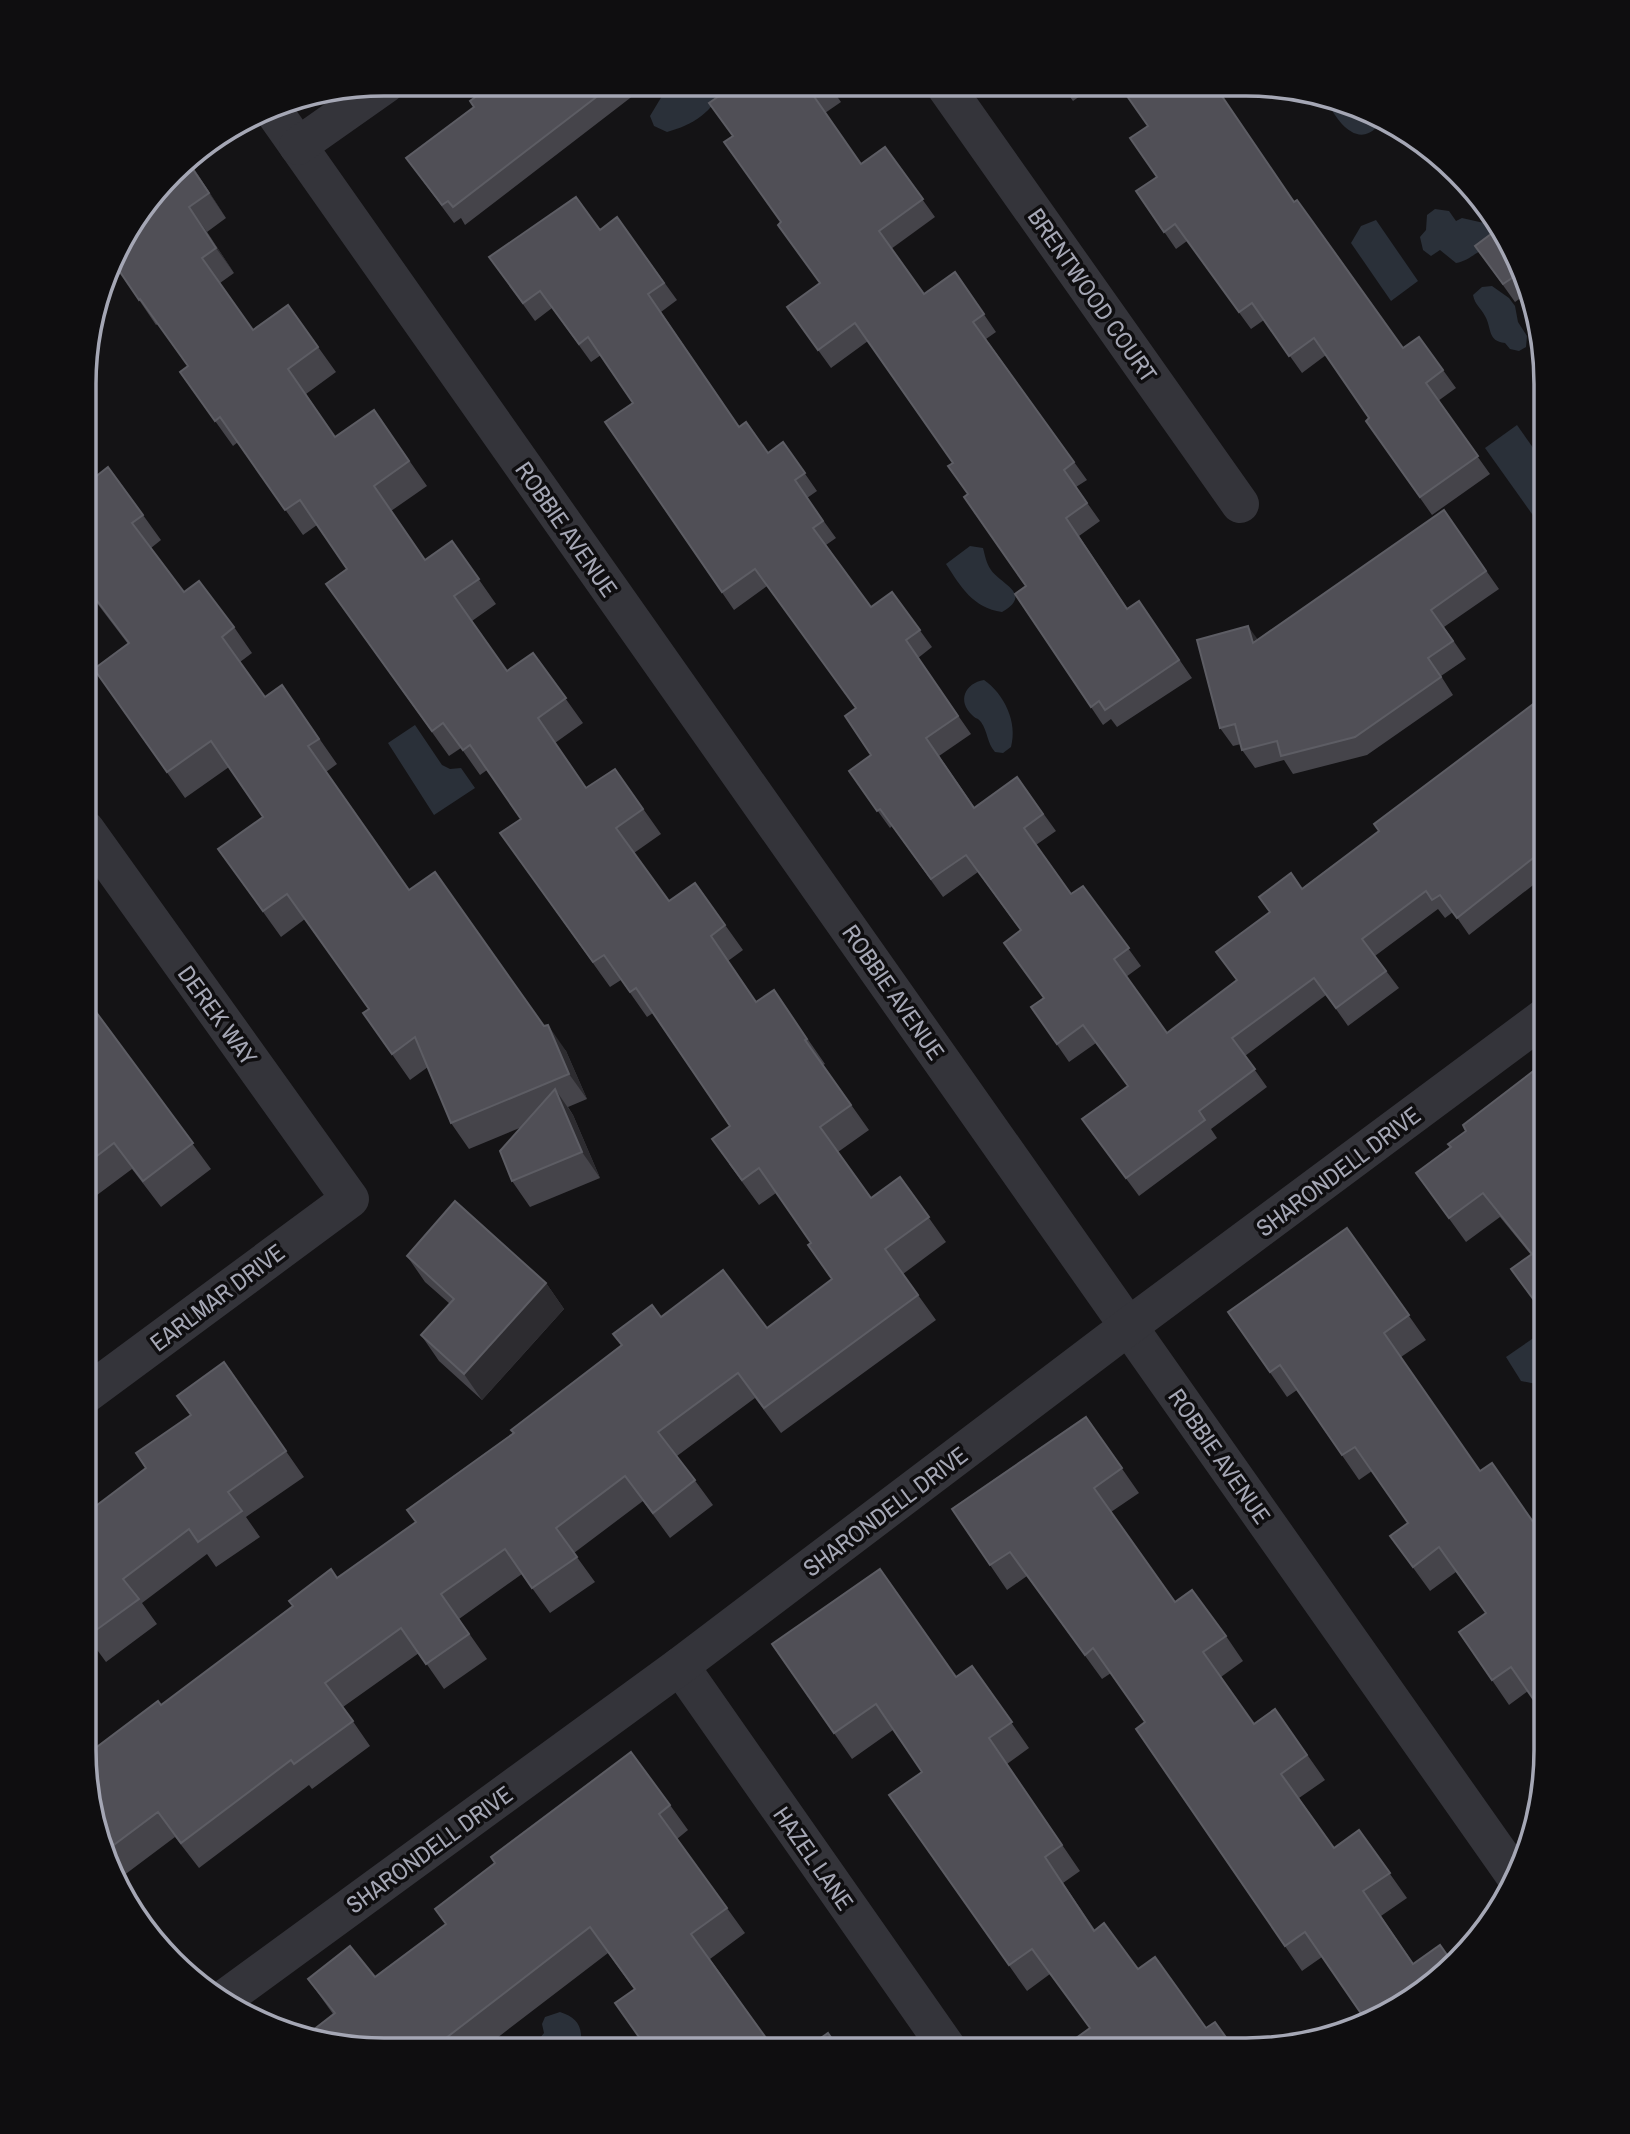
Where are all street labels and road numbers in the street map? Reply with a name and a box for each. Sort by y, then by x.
street label: BRENTWOOD COURT [1021,202,1165,388]
street label: ROBBIE AVENUE [509,455,625,603]
street label: ROBBIE AVENUE [836,918,952,1066]
street label: DEREK WAY [171,959,265,1071]
street label: SHARONDELL DRIVE [1249,1099,1427,1243]
street label: EARLMAR DRIVE [143,1236,291,1358]
street label: ROBBIE AVENUE [1162,1382,1278,1530]
street label: SHARONDELL DRIVE [796,1439,974,1583]
street label: SHARONDELL DRIVE [339,1778,519,1920]
street label: HAZEL LANE [767,1800,861,1916]

